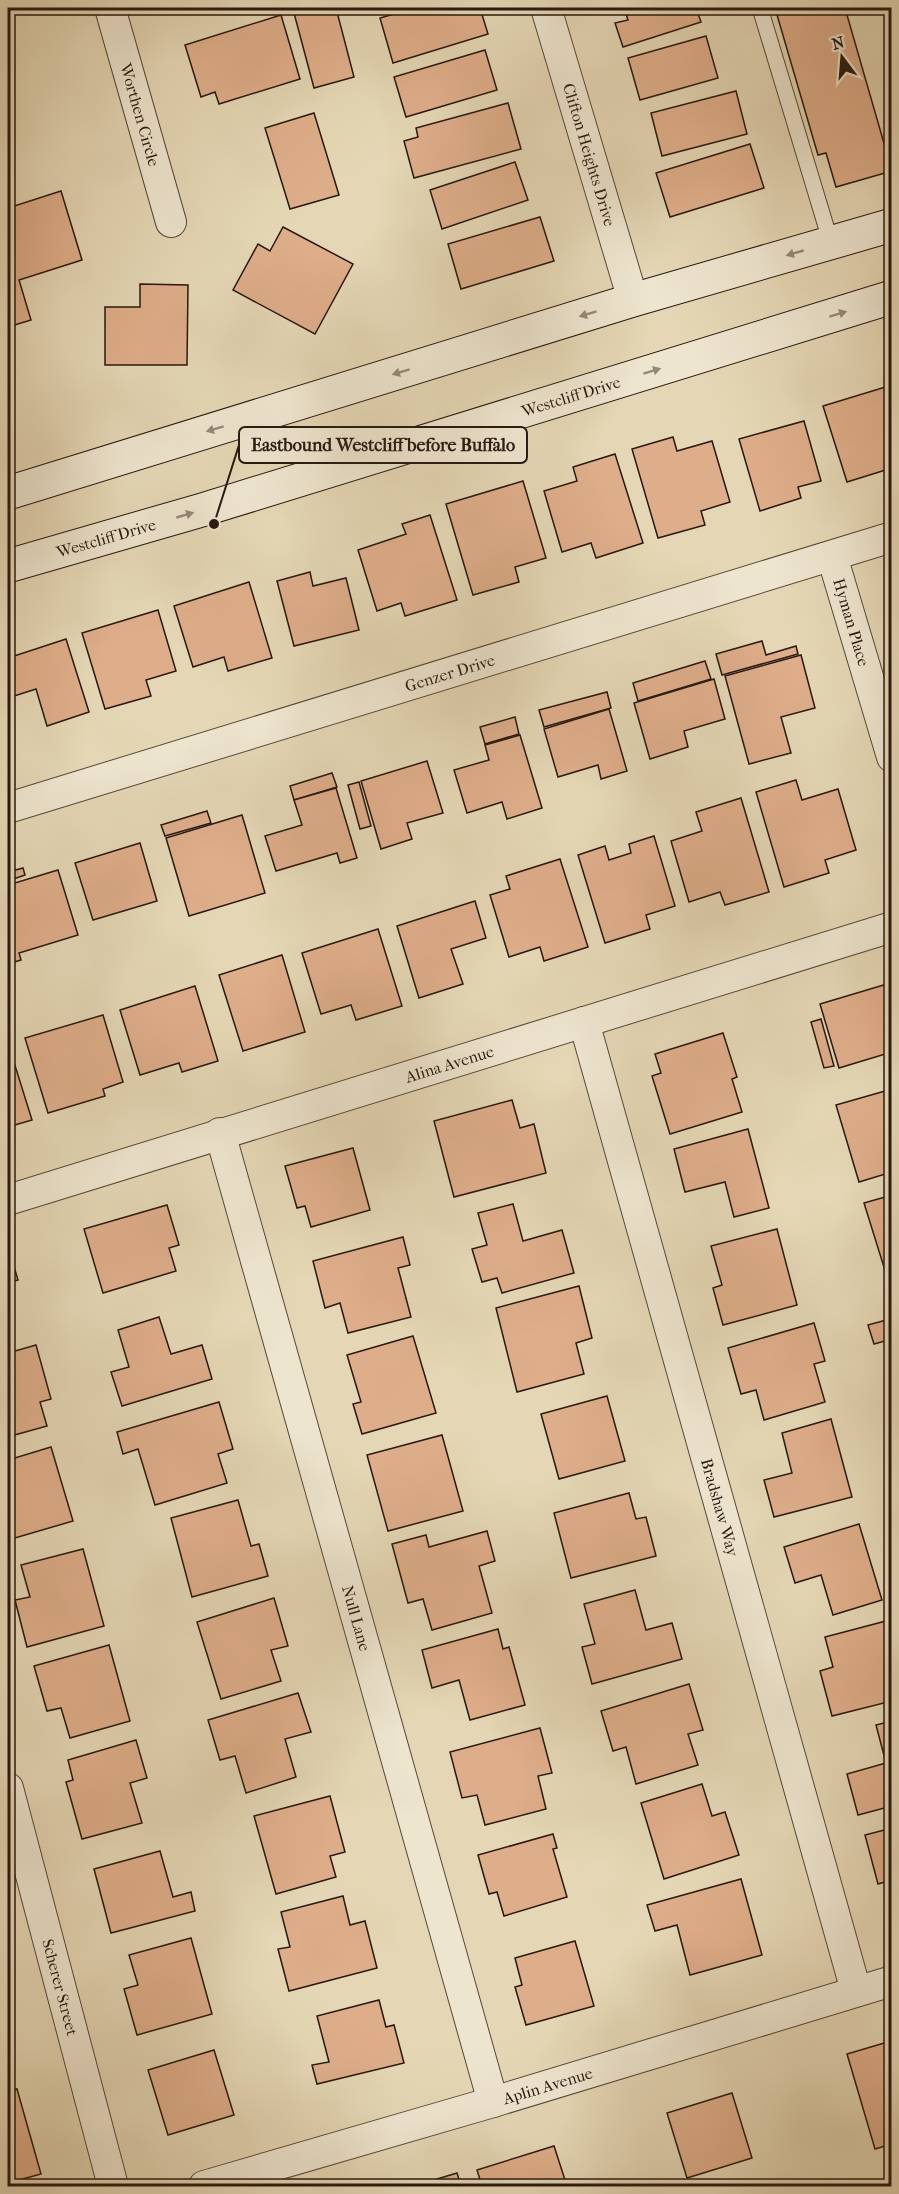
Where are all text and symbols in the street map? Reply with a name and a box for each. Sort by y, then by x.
north arrow [812,27,872,87]
text: N [830,32,847,54]
street label: Worthen Circle [116,60,164,168]
street label: Clifton Heights Drive [559,81,620,228]
one-way arrow [786,249,804,258]
one-way arrow [829,309,847,318]
one-way arrow [579,310,597,319]
one-way arrow [643,366,661,375]
one-way arrow [392,368,410,377]
street label: Westcliff Drive [518,372,623,421]
one-way arrow [206,425,224,434]
callout: Eastbound Westcliff before Buffalo [239,427,527,463]
text: Eastbound Westcliff before Buffalo [251,435,515,456]
one-way arrow [176,510,194,519]
street label: Westcliff Drive [53,514,158,561]
street label: Hyman Place [830,576,874,668]
street label: Genzer Drive [403,650,497,695]
street label: Alina Avenue [402,1041,496,1087]
street label: Bradshaw Way [697,1456,743,1559]
street label: Null Lane [338,1583,375,1653]
street label: Scherer Street [39,1937,82,2038]
street label: Aplin Avenue [500,2063,595,2108]

